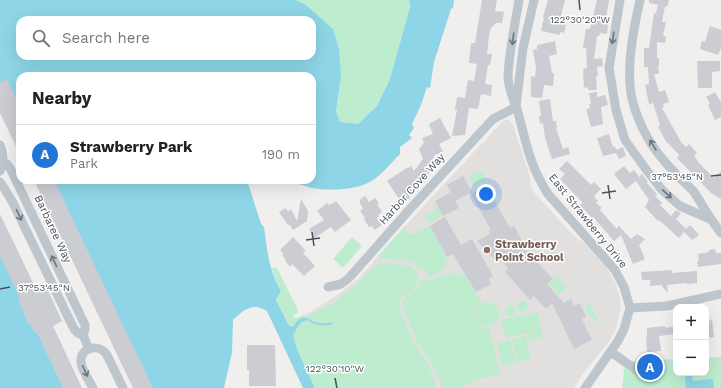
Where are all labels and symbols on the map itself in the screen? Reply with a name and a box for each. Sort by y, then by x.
text: 122°30'20"W [550,14,611,25]
one-way arrow [509,32,517,45]
one-way arrow [609,32,617,45]
one-way arrow [648,139,656,151]
street label: Harbor Cove Way [377,150,448,227]
street label: East Strawberry Drive [546,171,630,271]
text: 37°53'45"N [651,171,703,182]
your location [476,184,496,204]
one-way arrow [662,189,672,199]
street label: Barbaree Way [32,193,74,265]
one-way arrow [16,209,23,221]
place label: Strawberry Point School [495,238,564,264]
marker: Strawberry Point School [482,245,492,255]
one-way arrow [50,255,57,267]
text: 37°53'45"N [18,282,70,293]
pin: A [637,352,663,382]
text: 122°30'10"W [306,363,365,374]
one-way arrow [82,364,89,376]

